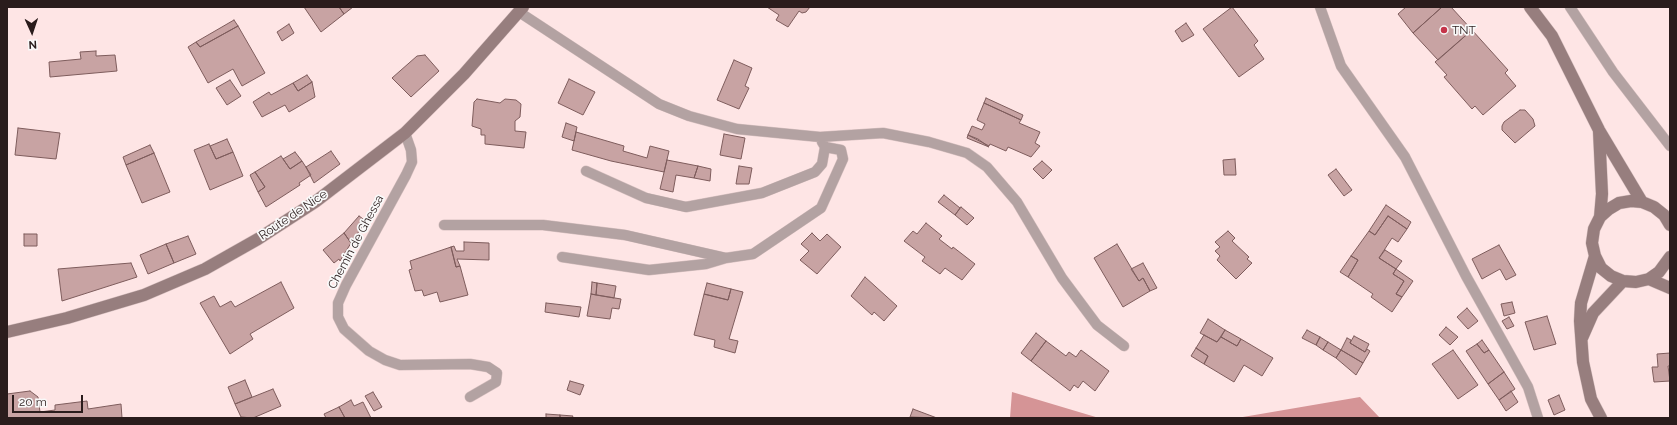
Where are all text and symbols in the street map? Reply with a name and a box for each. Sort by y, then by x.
north arrow [12,12,52,52]
place label: TNT [1452,23,1476,37]
marker: TNT [1439,25,1449,35]
text: N [28,38,37,51]
street label: Route de Nice [256,187,330,243]
street label: Chemin de Ghessa [325,193,387,291]
scale bar [14,387,85,413]
text: 20 m [19,395,47,409]

